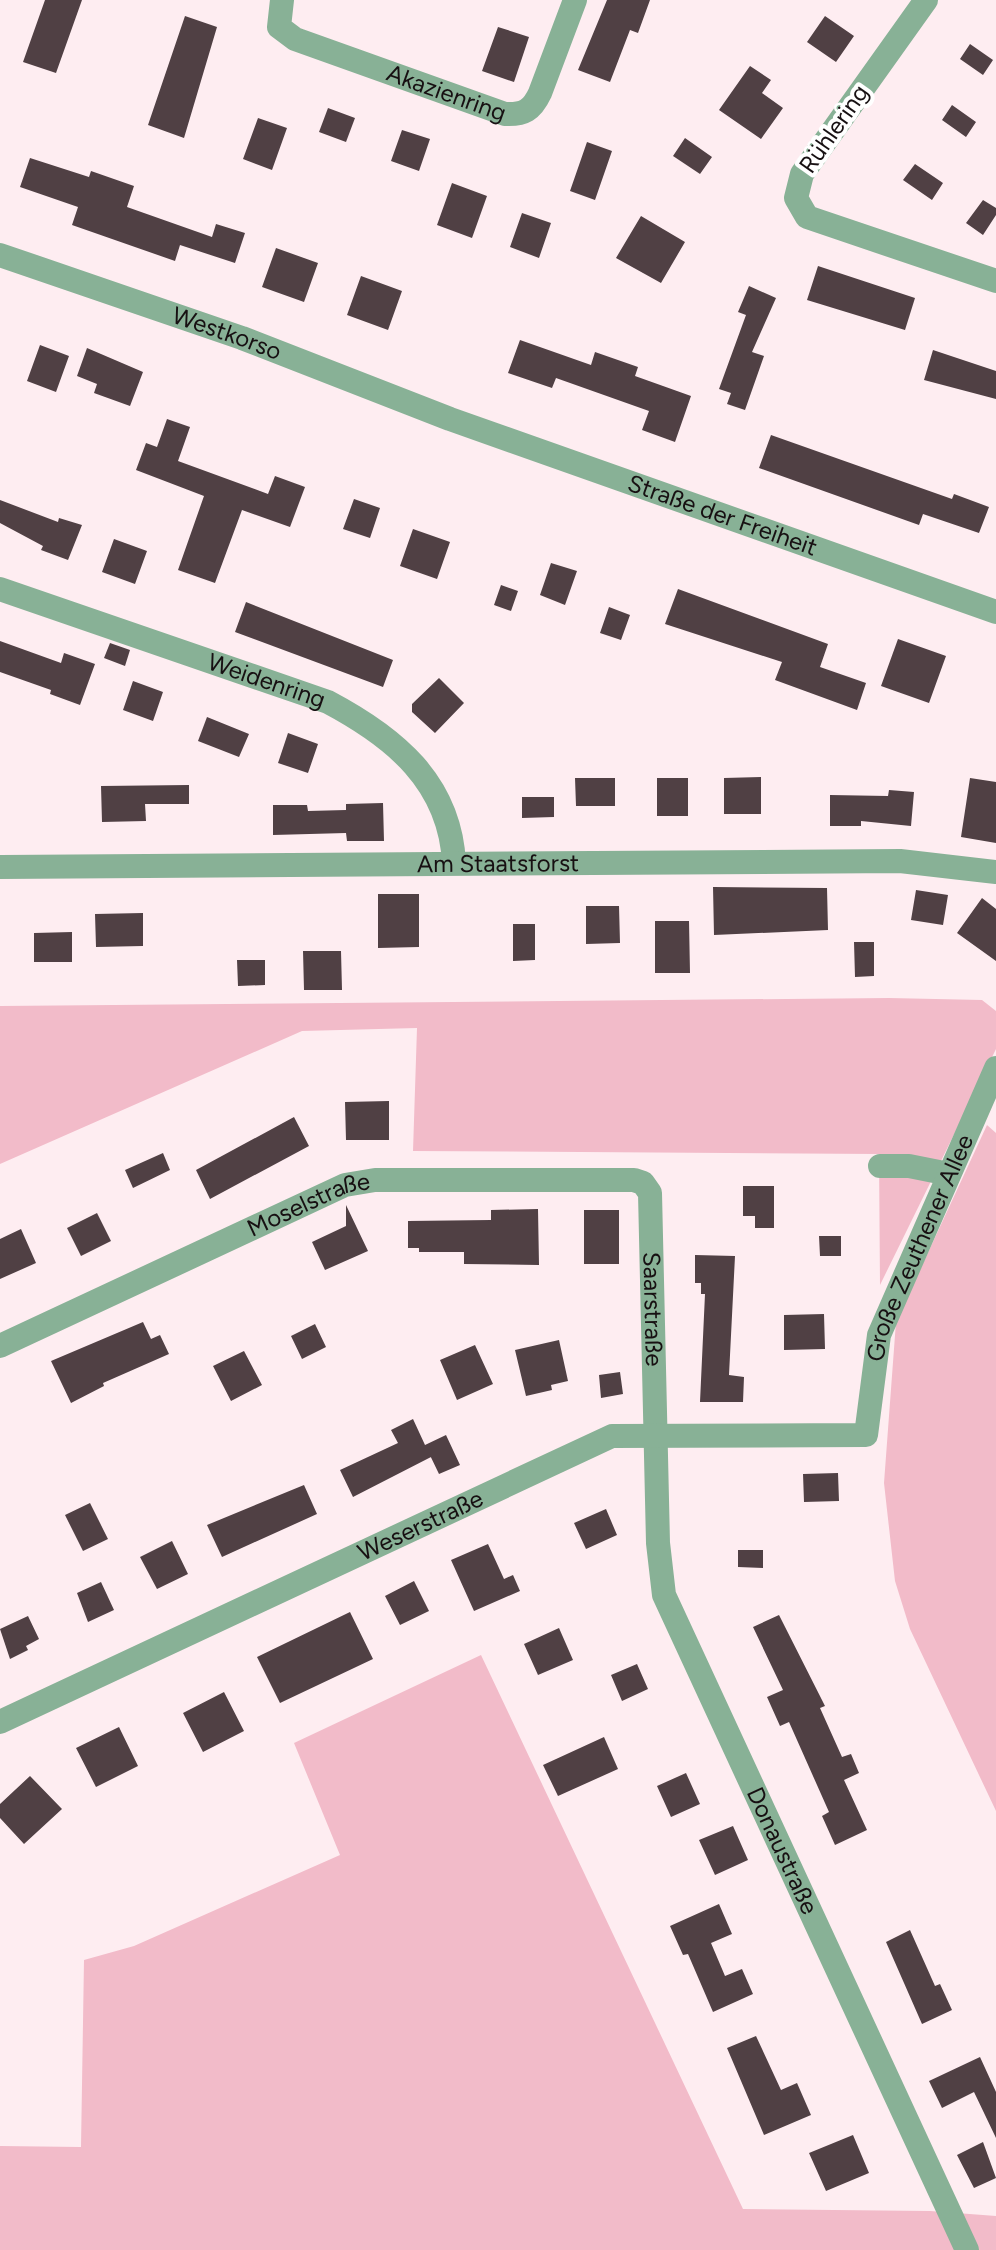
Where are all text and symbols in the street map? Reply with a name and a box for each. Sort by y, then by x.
street label: Akazienring [383,58,510,127]
street label: Rühlering [793,79,875,179]
street label: Westkorso [169,300,286,366]
street label: Straße der Freiheit [624,468,821,562]
street label: Weidenring [204,647,329,714]
street label: Am Staatsforst [417,848,579,878]
street label: Große Zeuthener Allee [861,1130,979,1363]
street label: Moselstraße [242,1166,372,1243]
street label: Saarstraße [637,1251,669,1367]
street label: Weserstraße [353,1483,487,1567]
street label: Donaustraße [741,1782,825,1919]

